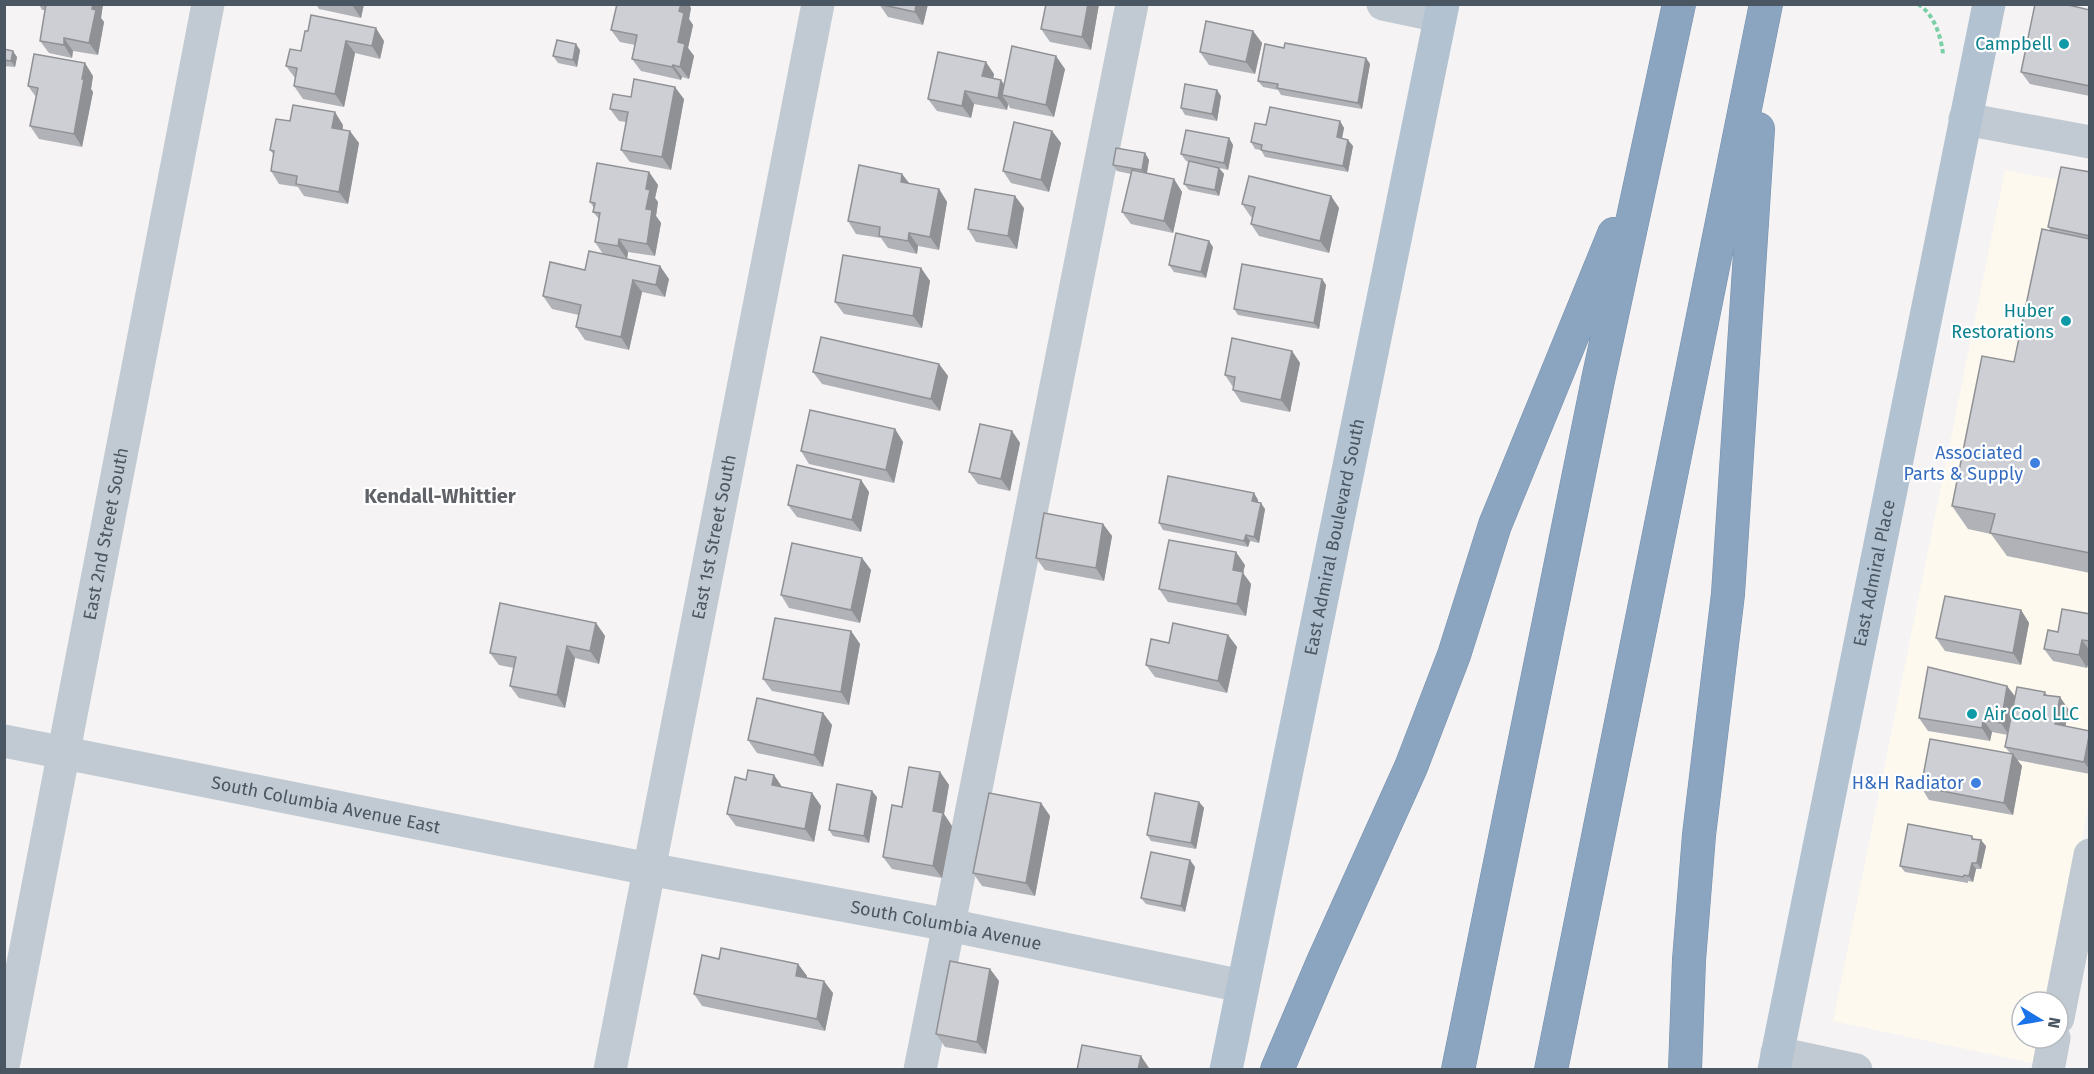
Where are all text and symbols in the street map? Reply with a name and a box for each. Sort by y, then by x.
place label: Campbell [1975,33,2052,55]
marker: Campbell [2057,37,2071,51]
place label: Huber Restorations [1951,300,2054,343]
marker: Huber Restorations [2059,314,2073,328]
street label: East Admiral Boulevard South [1300,416,1369,657]
place label: Associated Parts & Supply [1904,442,2023,485]
street label: East 2nd Street South [78,446,133,622]
street label: East 1st Street South [687,453,741,621]
marker: Associated Parts & Supply [2028,456,2042,470]
district label: Kendall-Whittier [364,484,517,508]
street label: East Admiral Place [1849,497,1900,649]
place label: Air Cool LLC [1984,703,2079,725]
marker: Air Cool LLC [1965,707,1979,721]
street label: South Columbia Avenue East [209,771,443,838]
place label: H&H Radiator [1852,772,1964,794]
marker: H&H Radiator [1969,776,1983,790]
street label: South Columbia Avenue [849,896,1044,955]
north arrow [2010,990,2070,1050]
text: N [2044,1016,2065,1030]

